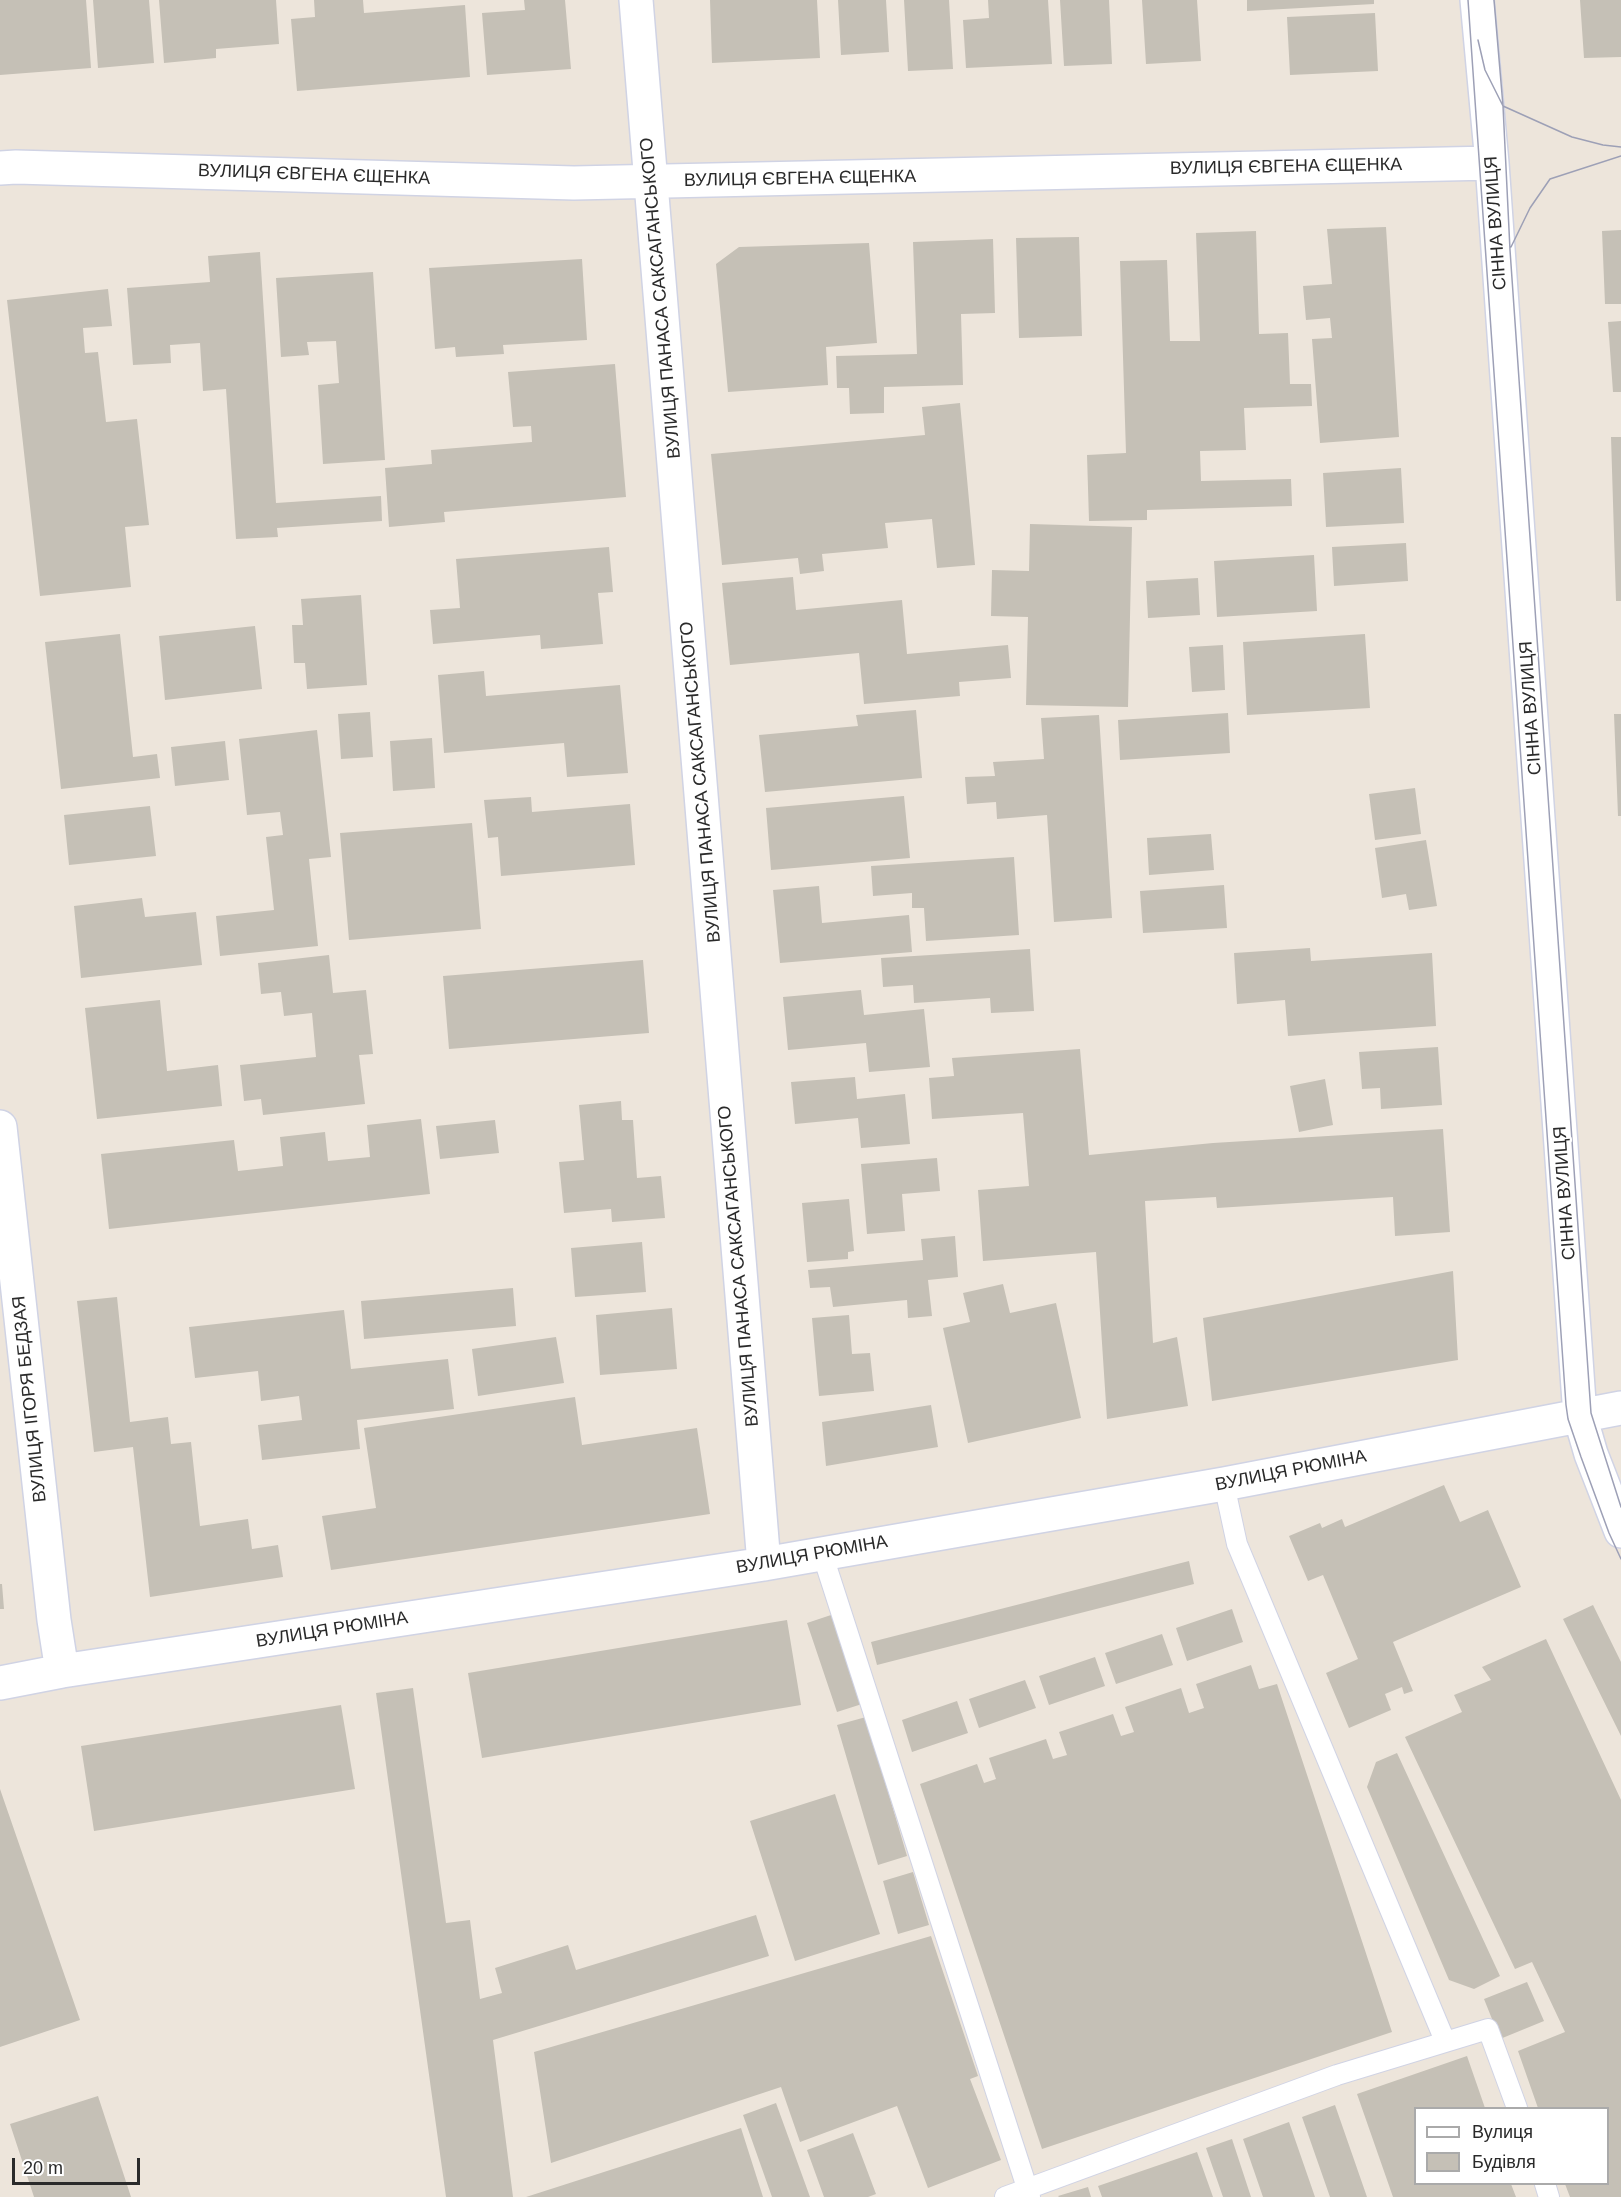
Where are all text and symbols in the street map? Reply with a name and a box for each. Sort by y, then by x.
street label: ВУЛИЦЯ ПАНАСА САКСАГАНСЬКОГО [636,136,686,460]
street label: ВУЛИЦЯ ЄВГЕНА ЄЩЕНКА [1170,154,1402,180]
street label: СІННА ВУЛИЦЯ [1481,155,1511,291]
street label: ВУЛИЦЯ ЄВГЕНА ЄЩЕНКА [198,160,430,190]
street label: ВУЛИЦЯ ЄВГЕНА ЄЩЕНКА [684,166,916,192]
street label: ВУЛИЦЯ ПАНАСА САКСАГАНСЬКОГО [676,620,726,944]
street label: СІННА ВУЛИЦЯ [1516,640,1546,776]
street label: ВУЛИЦЯ ПАНАСА САКСАГАНСЬКОГО [714,1104,764,1428]
street label: СІННА ВУЛИЦЯ [1550,1125,1580,1261]
street label: ВУЛИЦЯ ІГОРЯ БЕДЗАЯ [8,1295,52,1503]
street label: ВУЛИЦЯ РЮМІНА [1214,1446,1368,1496]
street label: ВУЛИЦЯ РЮМІНА [735,1531,889,1579]
street label: ВУЛИЦЯ РЮМІНА [255,1607,409,1653]
legend [1414,2107,1609,2185]
text: Вулиця [1472,2122,1533,2142]
scale bar [15,2146,142,2184]
text: Будівля [1472,2152,1536,2172]
text: 20 m [23,2158,63,2178]

